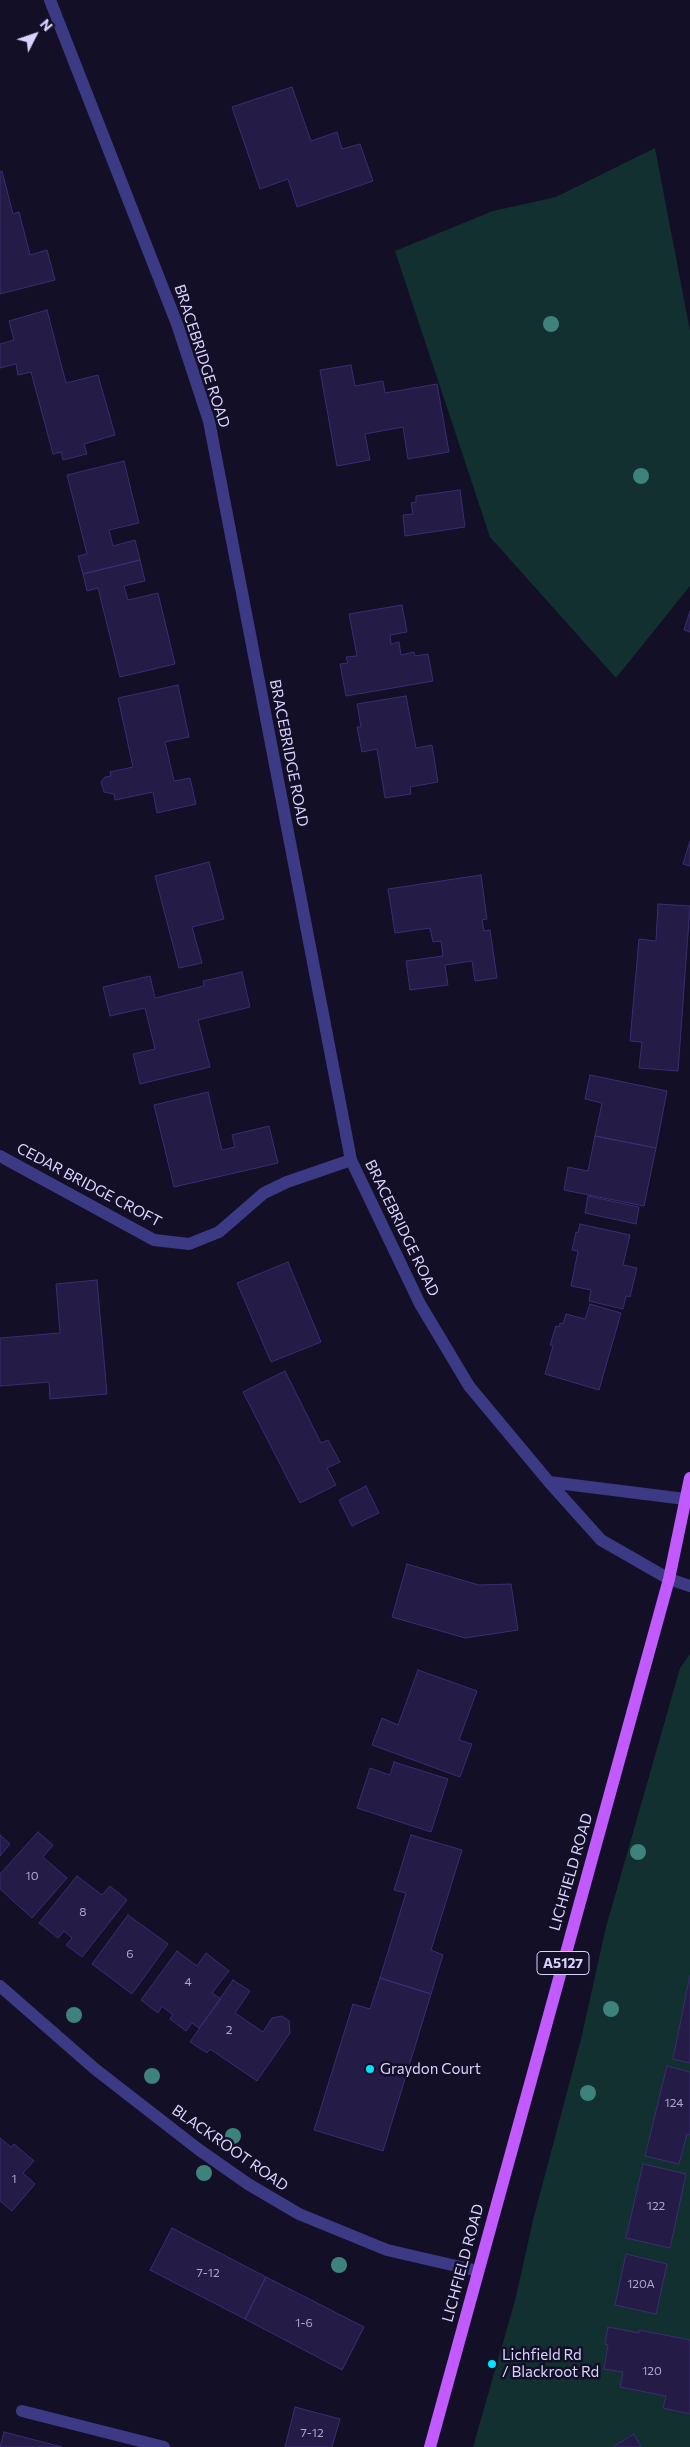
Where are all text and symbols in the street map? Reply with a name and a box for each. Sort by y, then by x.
north arrow [10,10,60,60]
text: N [37,15,57,34]
street label: BRACEBRIDGE ROAD [170,282,234,430]
street label: BRACEBRIDGE ROAD [266,678,312,828]
street label: CEDAR BRIDGE CROFT [14,1139,164,1231]
street label: BRACEBRIDGE ROAD [361,1157,443,1299]
street label: LICHFIELD ROAD [546,1811,596,1933]
house number: 10 [26,1869,38,1883]
house number: 8 [79,1905,87,1919]
house number: 6 [126,1947,134,1961]
road number: A5127 [537,1952,589,1975]
house number: 4 [184,1975,192,1989]
house number: 2 [226,2023,232,2037]
place label: Graydon Court [380,2060,481,2078]
marker: Graydon Court [364,2063,376,2075]
house number: 124 [665,2096,683,2110]
street label: BLACKROOT ROAD [168,2101,292,2195]
house number: 1 [11,2172,17,2186]
house number: 122 [647,2199,665,2213]
street label: LICHFIELD ROAD [439,2202,487,2324]
house number: 7-12 [196,2266,220,2280]
house number: 120A [627,2277,655,2291]
house number: 1-6 [295,2316,313,2330]
place label: Lichfield Rd / Blackroot Rd [502,2346,599,2381]
marker: Lichfield Rd / Blackroot Rd [486,2358,498,2370]
house number: 120 [642,2364,662,2378]
house number: 7-12 [300,2426,324,2440]

